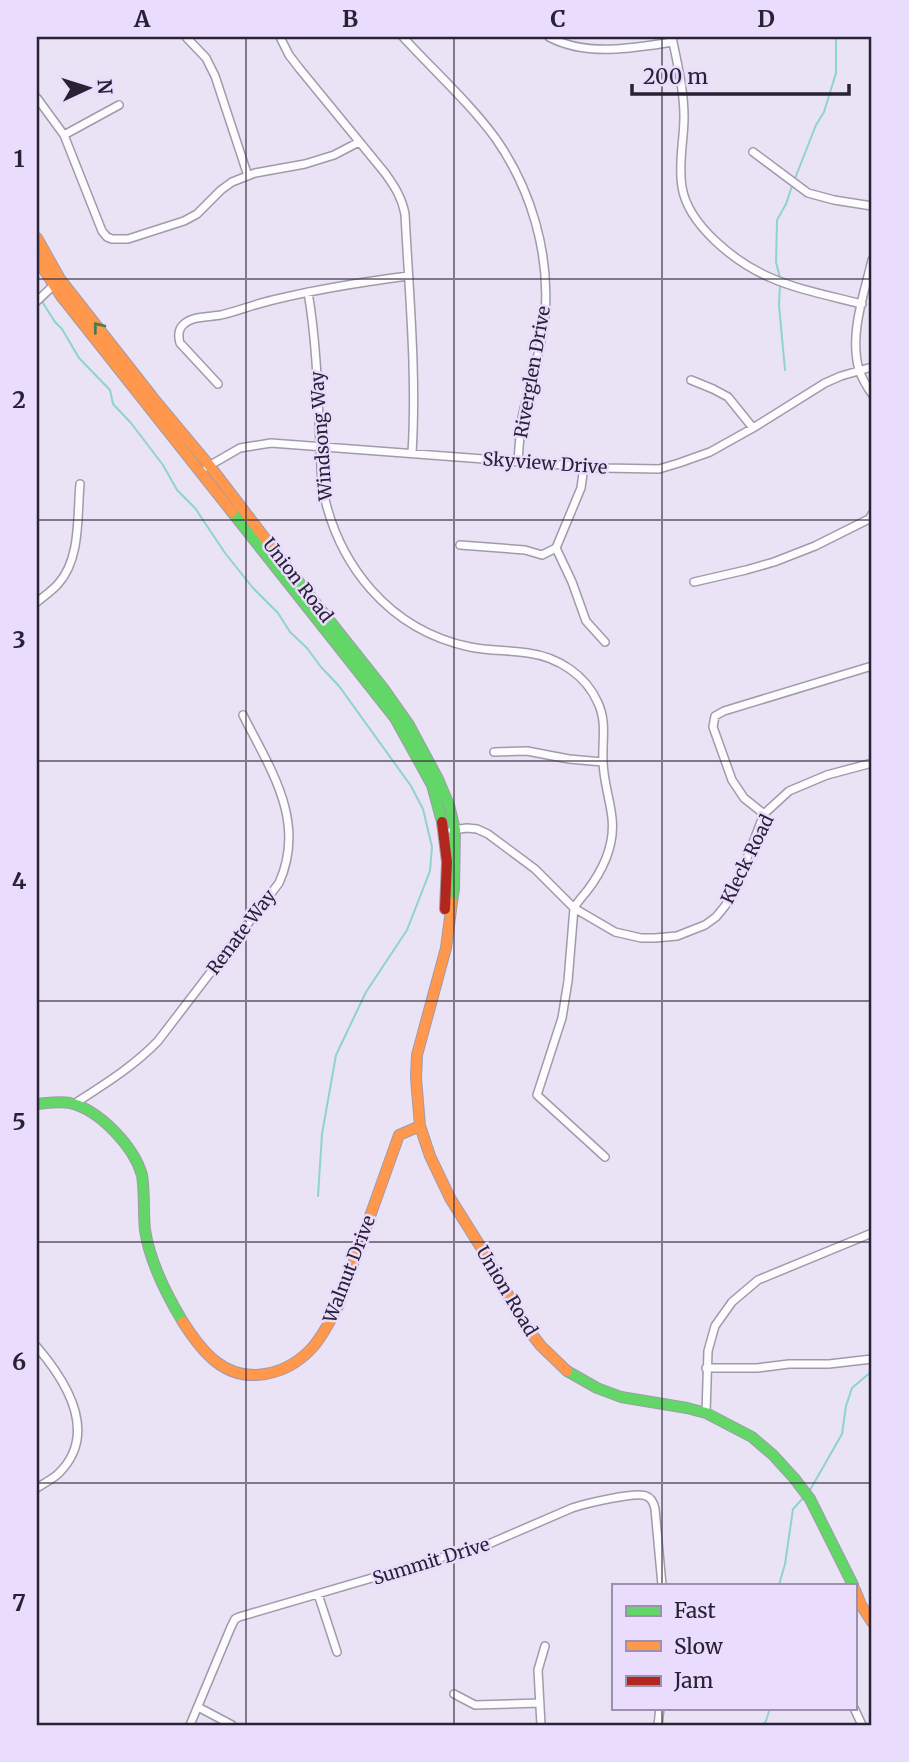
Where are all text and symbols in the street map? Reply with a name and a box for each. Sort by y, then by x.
text: A [133,4,151,33]
text: B [342,4,358,33]
text: C [550,4,566,33]
text: D [757,4,775,33]
north arrow [52,52,122,122]
scale bar [632,52,850,96]
text: 200 m [643,63,708,90]
text: N [92,78,117,95]
text: 1 [14,144,25,173]
street label: Riverglen Drive [509,304,555,440]
one-way arrow [94,323,106,336]
street label: Windsong Way [305,370,337,503]
text: 2 [12,385,26,414]
street label: Skyview Drive [482,447,608,479]
street label: Union Road [258,533,338,627]
text: 3 [12,625,26,654]
street label: Kleck Road [715,810,779,908]
text: 4 [12,866,27,895]
street label: Renate Way [202,884,281,979]
text: 5 [12,1107,26,1136]
street label: Walnut Drive [318,1212,380,1327]
street label: Union Road [471,1242,543,1340]
text: 6 [12,1347,26,1376]
street label: Summit Drive [370,1532,492,1590]
legend [612,1584,856,1710]
text: 7 [12,1588,26,1617]
text: Fast [674,1597,716,1624]
text: Slow [674,1633,723,1660]
text: Jam [673,1667,713,1694]

